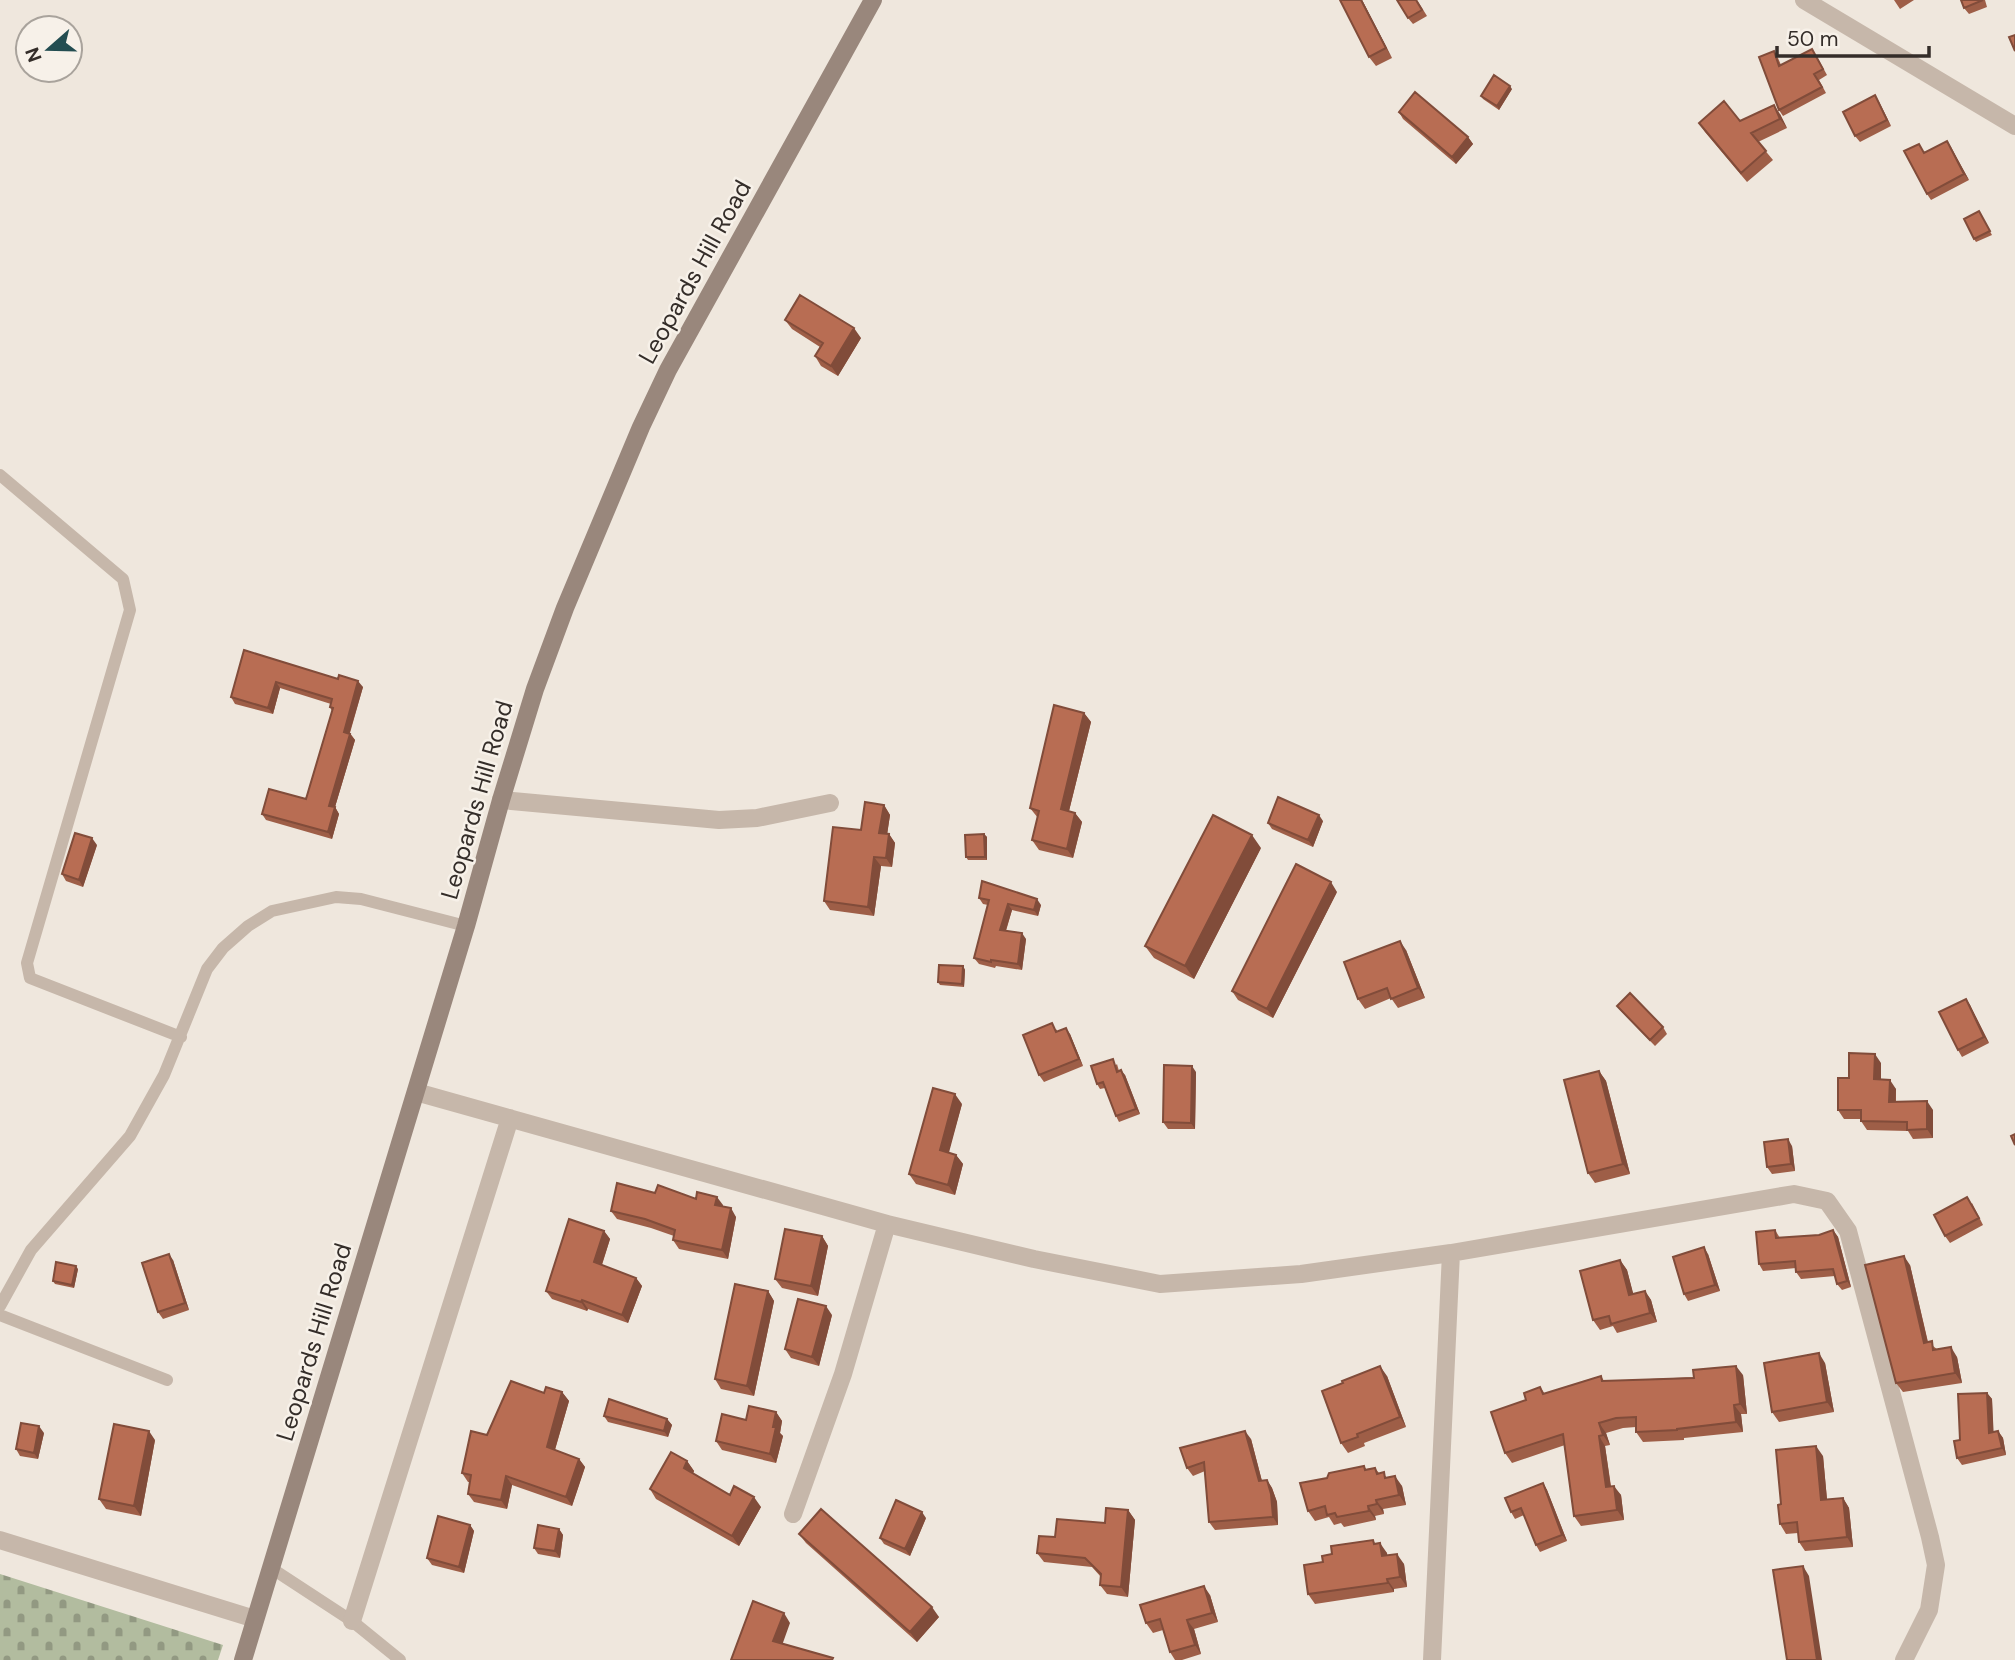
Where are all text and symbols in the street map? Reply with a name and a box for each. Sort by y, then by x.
north arrow [14,14,84,84]
scale bar [1777,14,1929,58]
text: 50 m [1787,25,1838,53]
text: N [19,44,48,65]
street label: Leopards Hill Road [631,175,758,369]
street label: Leopards Hill Road [433,697,520,903]
street label: Leopards Hill Road [269,1239,358,1444]

